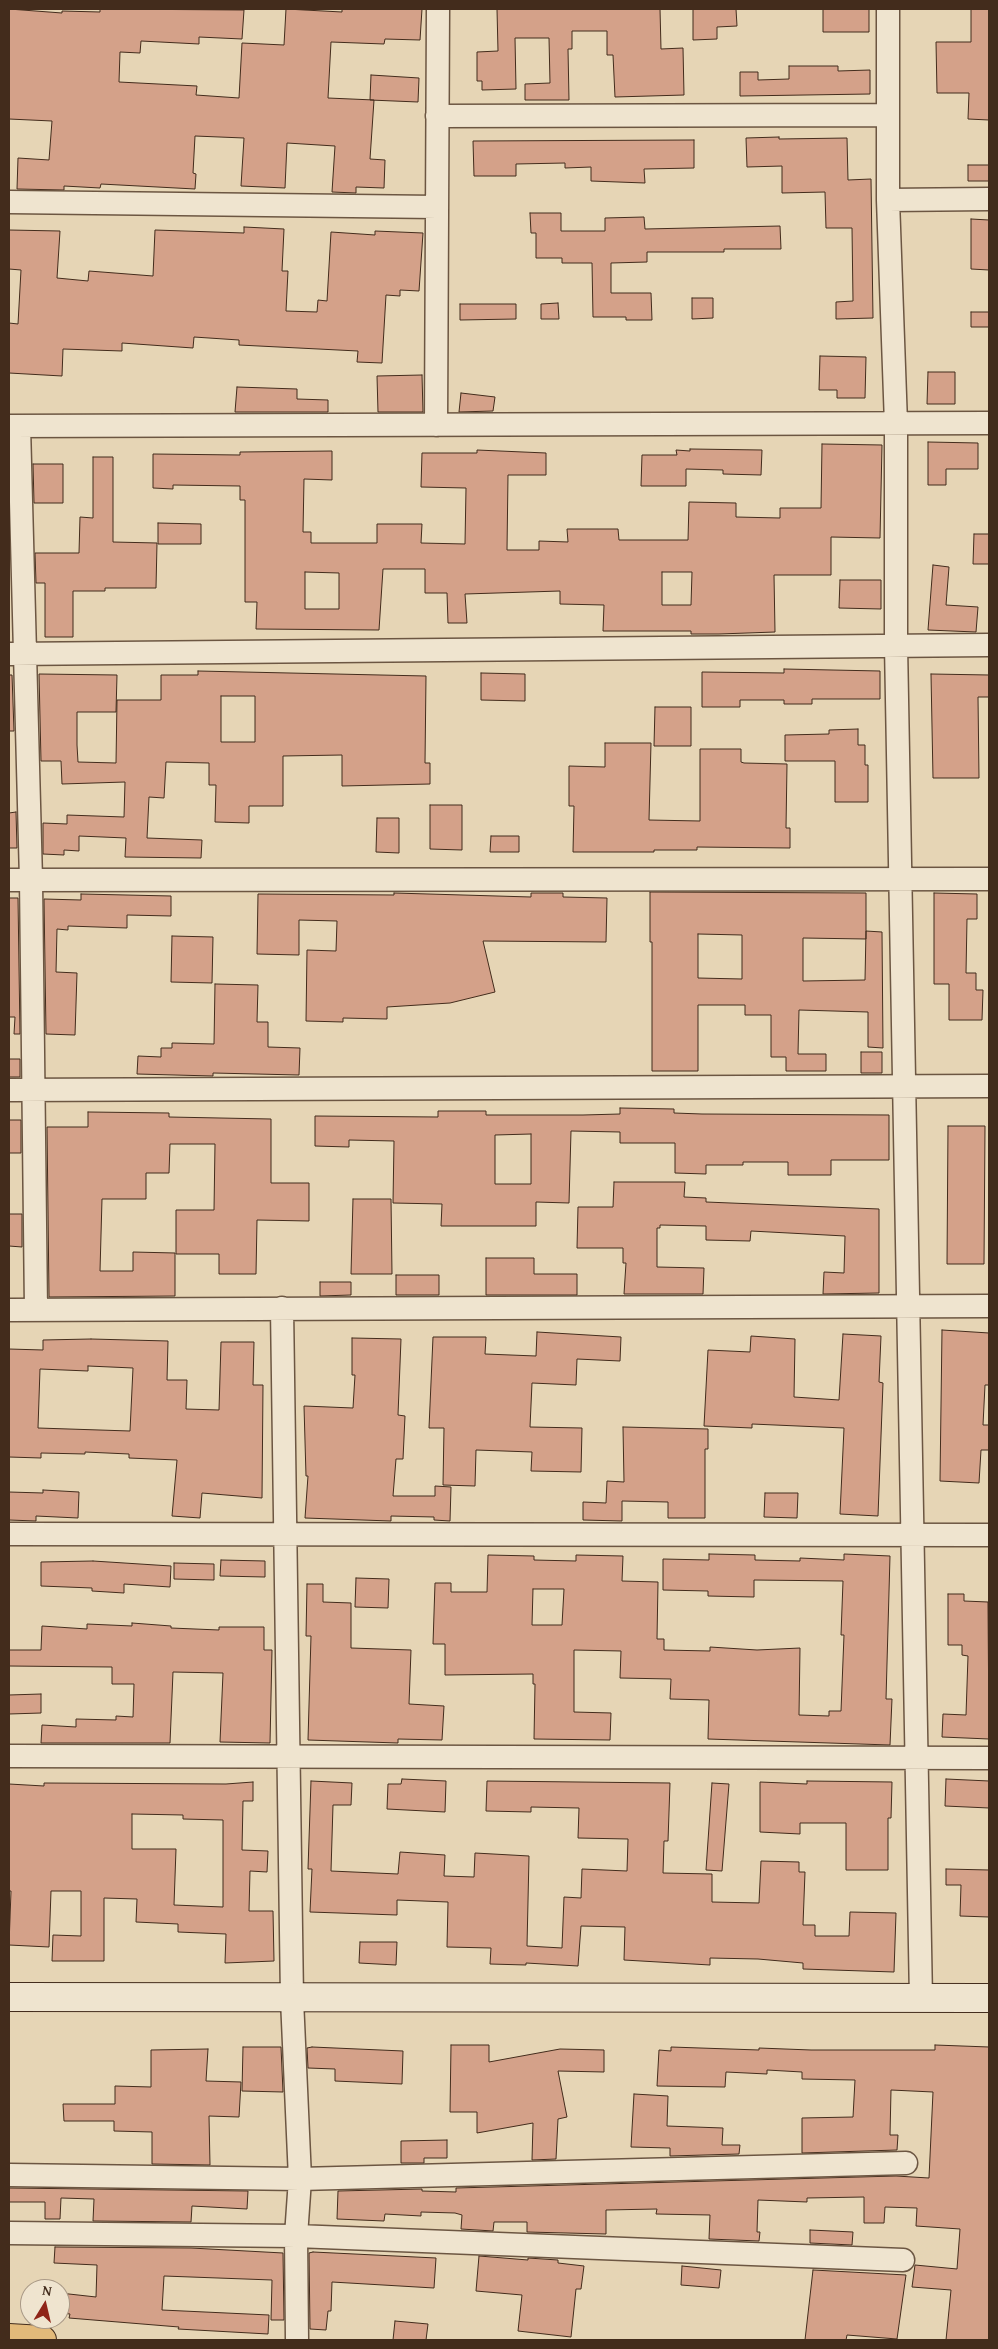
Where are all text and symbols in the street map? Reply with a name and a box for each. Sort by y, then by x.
north arrow [20,2279,70,2329]
text: N [41,2280,53,2301]

